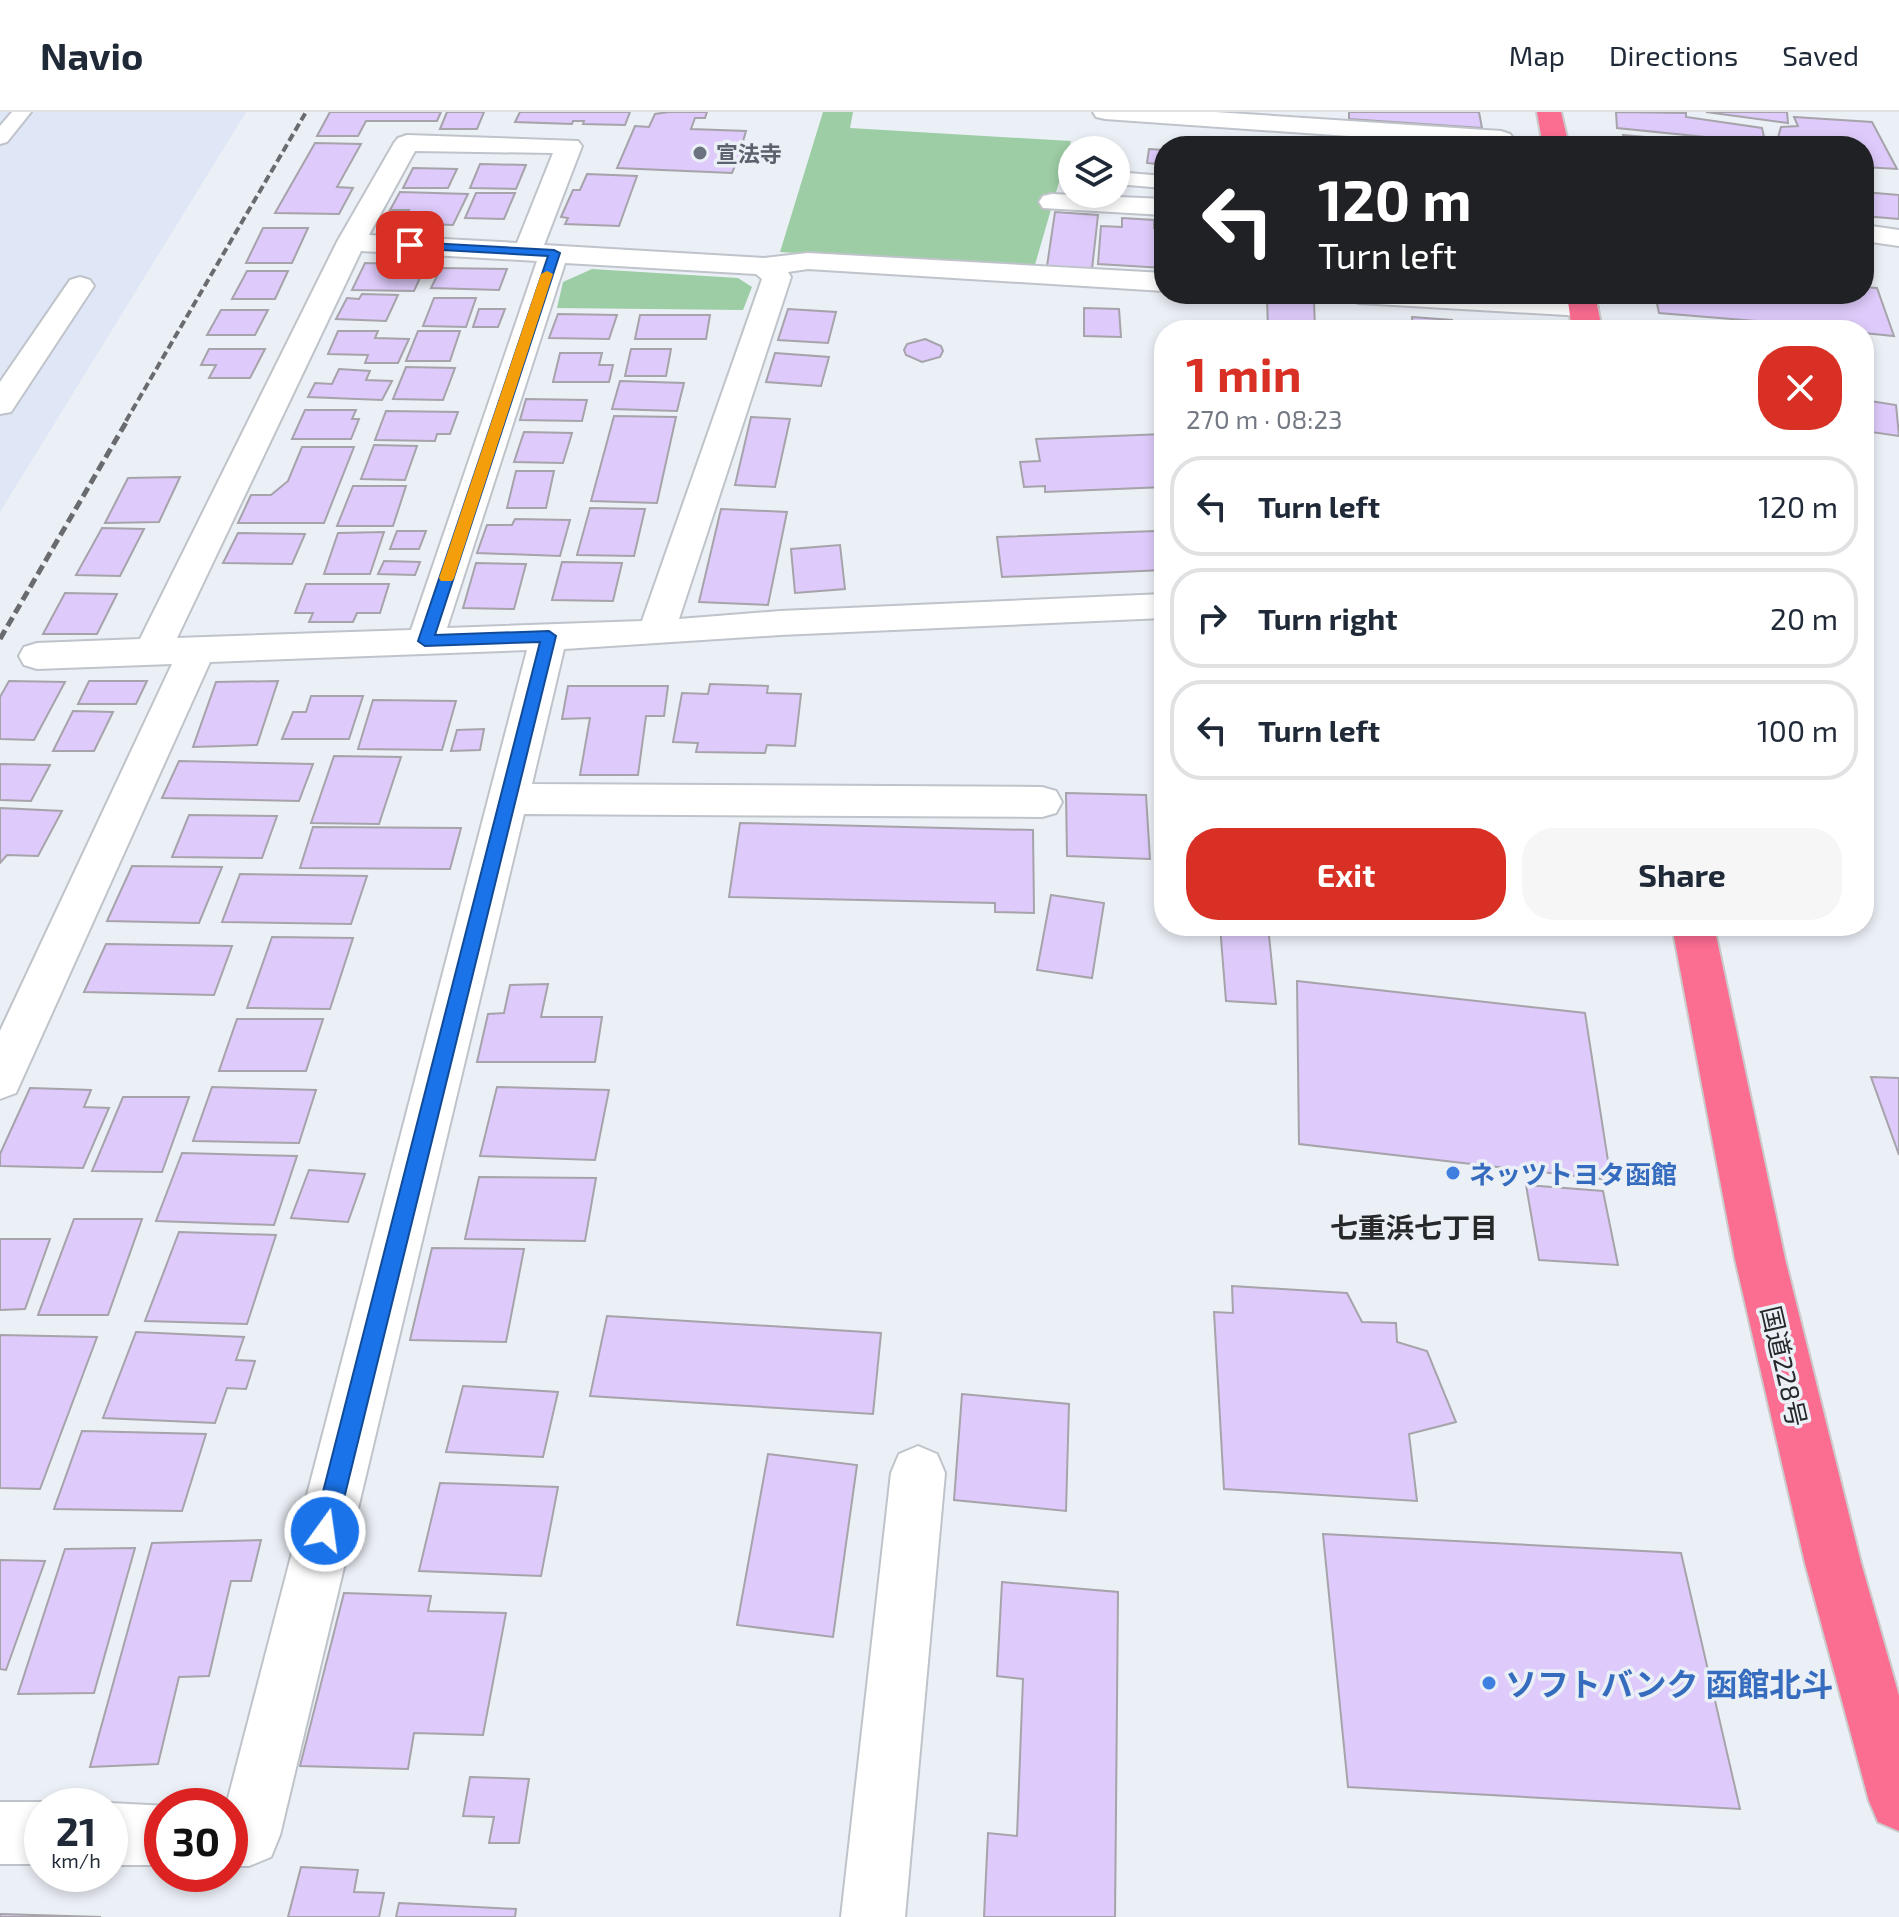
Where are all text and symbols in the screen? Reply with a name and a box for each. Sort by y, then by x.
text: Navio [40,32,143,78]
text: Map [1509,38,1565,72]
text: Directions [1609,38,1738,72]
text: Saved [1782,38,1859,72]
map controls [1058,136,1130,208]
button: layers [1058,136,1130,208]
place label: 宣法寺 [716,140,782,166]
marker: 宣法寺 [691,144,709,162]
text: 120 m [1318,165,1472,232]
icon: left [1186,168,1290,272]
pin [376,211,444,279]
icon: arrive [388,223,432,267]
text: Turn left [1318,233,1457,276]
text: 1 min [1186,344,1302,402]
button: close [1758,346,1842,430]
text: 270 m · 08:23 [1186,403,1343,434]
icon: left [1190,484,1234,528]
text: Turn left [1258,488,1380,524]
text: 120 m [1758,488,1838,524]
icon: right [1190,596,1234,640]
text: Turn right [1258,600,1398,636]
text: 20 m [1770,600,1838,636]
icon: left [1190,708,1234,752]
text: Turn left [1258,712,1380,748]
text: 100 m [1757,712,1838,748]
button: Exit [1186,828,1506,920]
button: Share [1522,828,1842,920]
place label: ネッツトヨタ函館 [1469,1158,1677,1189]
marker: ネッツトヨタ函館 [1444,1164,1462,1182]
district label: 七重浜七丁目 [1330,1210,1498,1244]
street label: 国道228号 [1756,1303,1814,1429]
position arrow [283,1489,367,1573]
place label: ソフトバンク 函館北斗 [1505,1664,1834,1702]
marker: ソフトバンク 函館北斗 [1480,1674,1498,1692]
speed limit sign: 30 [144,1788,248,1892]
text: 21 [56,1806,96,1854]
text: km/h [51,1848,101,1872]

